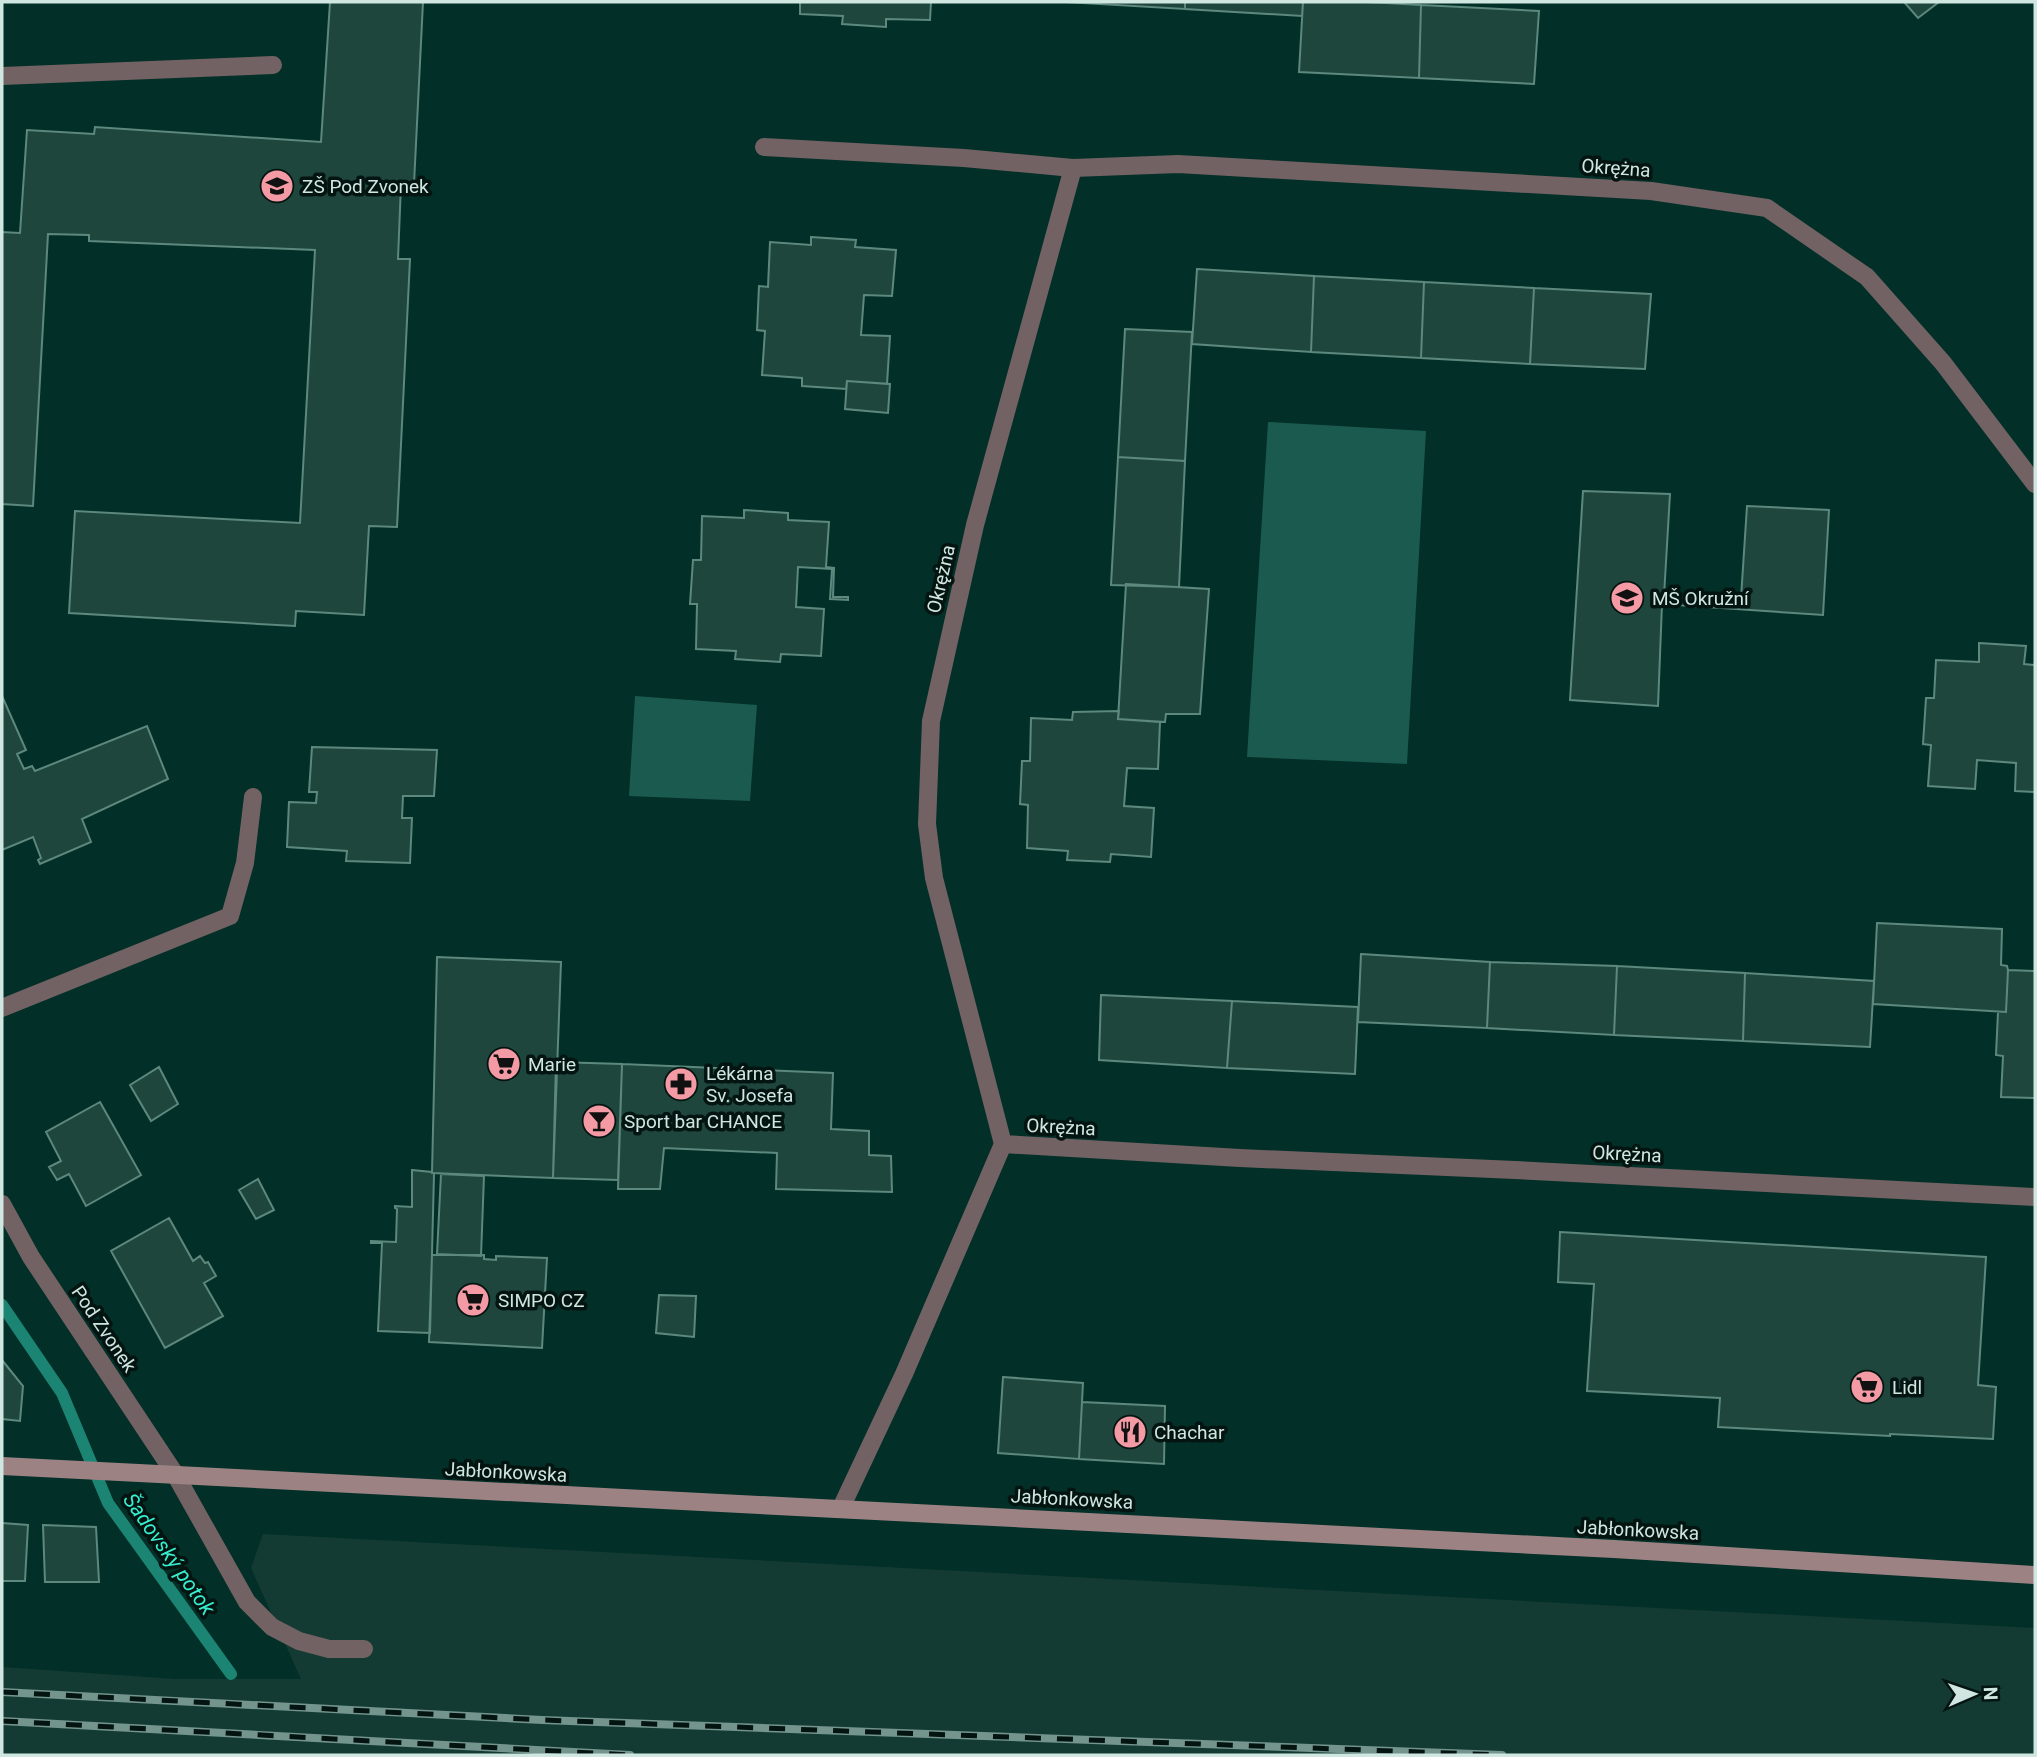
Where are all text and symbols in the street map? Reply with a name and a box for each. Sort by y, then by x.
street label: Okrężna [1581,154,1651,182]
school or university icon: ZŠ Pod Zvonek [258,167,296,205]
place label: ZŠ Pod Zvonek [302,175,429,198]
street label: Okrężna [922,543,960,615]
school or university icon: MŠ Okružní [1608,579,1646,617]
place label: MŠ Okružní [1652,587,1750,610]
supermarket icon: Marie [485,1045,523,1083]
place label: Marie [528,1053,576,1076]
place label: Lékárna Sv. Josefa [706,1062,793,1107]
pharmacy icon: Lékárna Sv. Josefa [662,1065,700,1103]
bar icon: Sport bar CHANCE [580,1102,618,1140]
place label: Sport bar CHANCE [624,1110,782,1133]
street label: Okrężna [1026,1114,1096,1140]
street label: Okrężna [1592,1141,1662,1167]
street label: Pod Zvonek [67,1281,142,1377]
supermarket icon: SIMPO CZ [454,1281,492,1319]
place label: SIMPO CZ [498,1289,585,1312]
supermarket icon: Lidl [1848,1368,1886,1406]
place label: Lidl [1892,1376,1922,1399]
restaurant icon: Chachar [1111,1413,1149,1451]
place label: Chachar [1154,1421,1225,1444]
street label: Jabłonkowska [444,1457,568,1487]
street label: Jabłonkowska [1010,1484,1134,1514]
water label: Šadovský potok [118,1488,221,1620]
street label: Jabłonkowska [1576,1515,1700,1545]
north arrow [1939,1659,2009,1729]
text: N [1979,1686,2002,1701]

